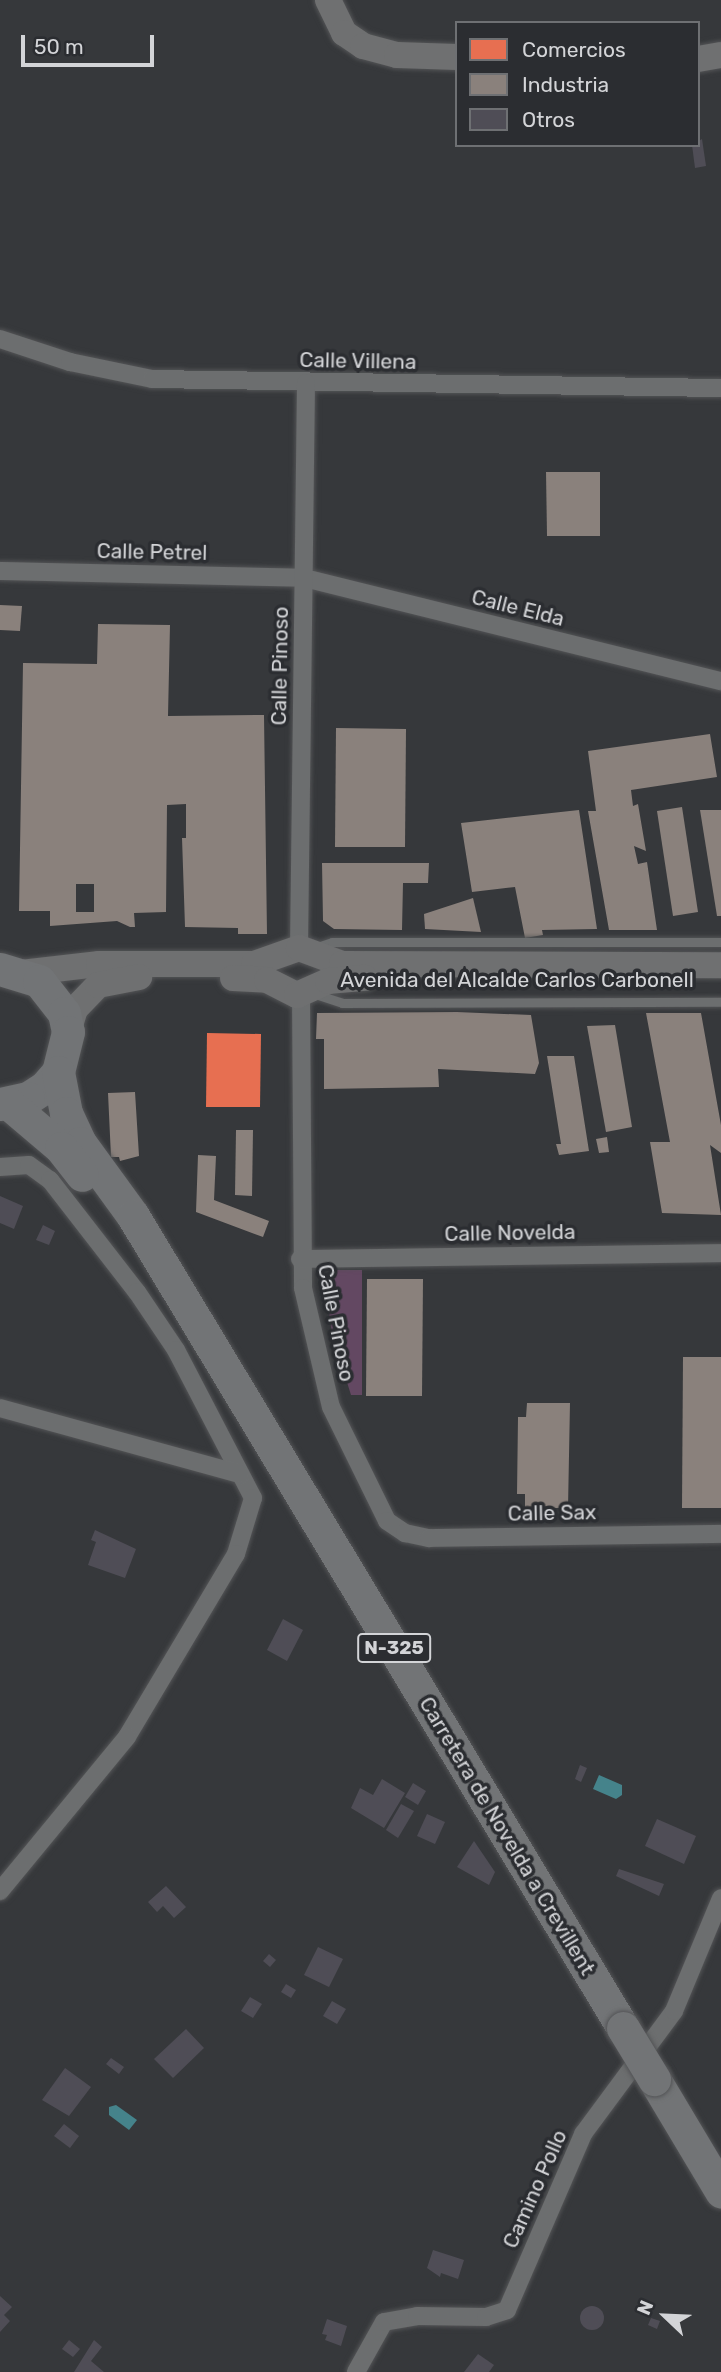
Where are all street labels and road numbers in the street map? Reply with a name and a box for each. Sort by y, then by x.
street label: Calle Villena [299,347,417,375]
street label: Calle Petrel [97,538,207,566]
street label: Calle Elda [469,584,567,632]
street label: Calle Pinoso [266,606,294,726]
street label: Avenida del Alcalde Carlos Carbonell [340,967,694,993]
street label: Calle Novelda [444,1219,576,1247]
street label: Calle Pinoso [312,1262,360,1384]
street label: Calle Sax [507,1500,597,1526]
road number: N-325 [356,1632,432,1664]
street label: Carretera de Novelda a Crevillent [414,1692,600,1980]
street label: Camino Pollo [498,2126,572,2252]

